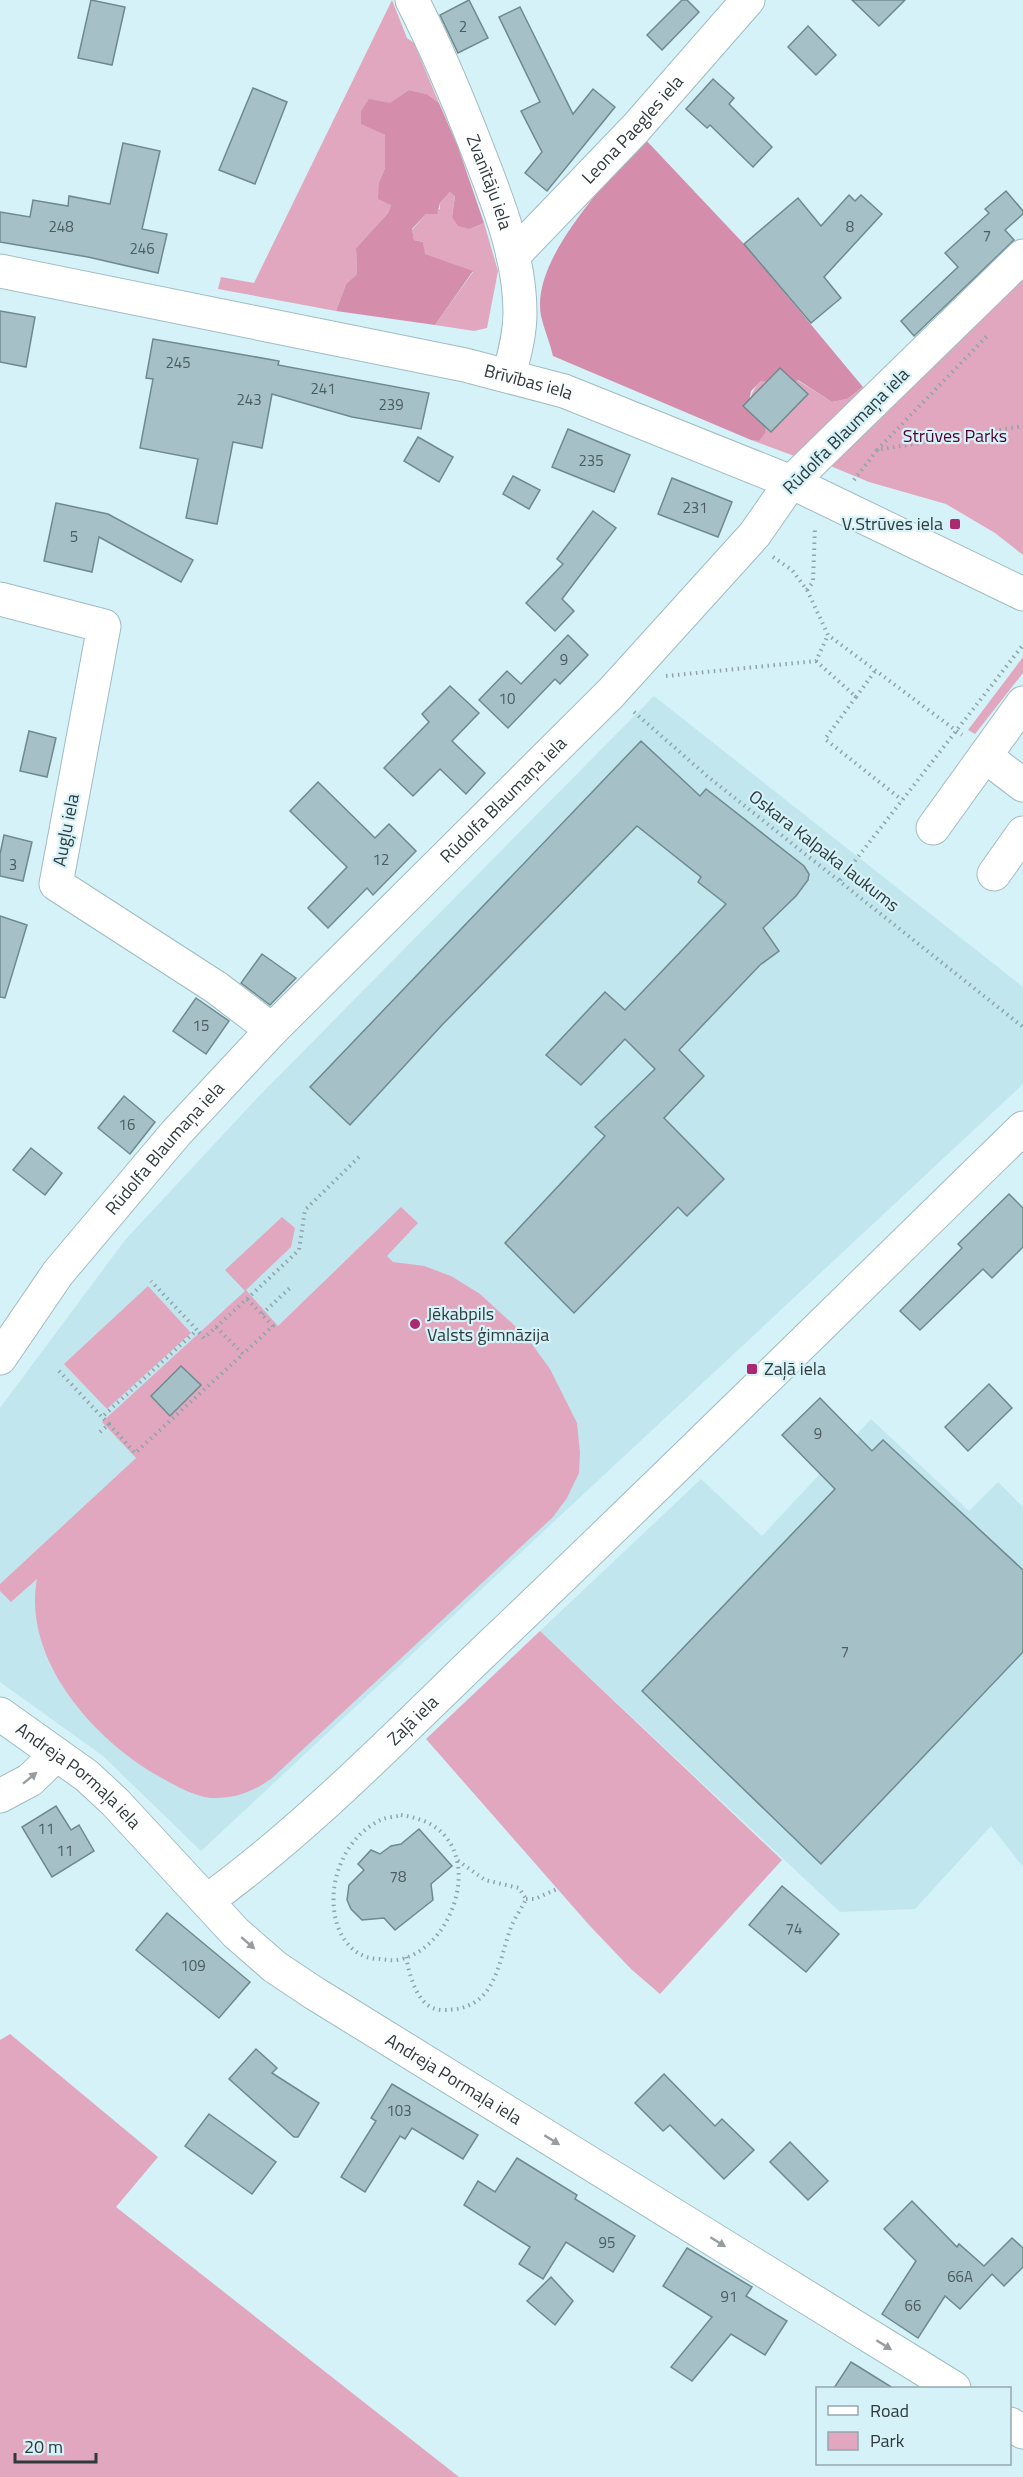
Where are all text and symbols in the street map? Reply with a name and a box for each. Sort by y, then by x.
house number: 2 [459,15,467,38]
street label: Leona Paegles iela [575,69,689,190]
street label: Zvanītāju iela [460,130,520,233]
house number: 248 [48,215,74,238]
house number: 8 [846,215,854,238]
house number: 7 [983,224,991,247]
house number: 246 [129,237,155,260]
house number: 245 [165,351,191,374]
street label: Brīvības iela [481,357,577,406]
street label: Rūdolfa Blaumaņa iela [776,361,915,500]
house number: 241 [310,377,336,400]
house number: 243 [236,388,262,411]
house number: 239 [378,393,404,416]
park label: Strūves Parks [903,422,1007,449]
house number: 235 [578,449,604,472]
house number: 231 [682,496,708,519]
place label: V.Strūves iela [842,510,943,537]
marker: V.Strūves iela [948,517,962,531]
house number: 5 [70,525,78,548]
house number: 9 [560,648,568,671]
house number: 10 [499,687,515,710]
street label: Rūdolfa Blaumaņa iela [433,730,573,869]
street label: Oskara Kalpaka laukums [743,783,905,918]
street label: Augļu iela [45,791,86,869]
house number: 12 [373,848,389,871]
house number: 3 [9,853,17,876]
house number: 15 [193,1014,209,1037]
street label: Rūdolfa Blaumaņa iela [98,1075,230,1221]
house number: 16 [119,1113,135,1136]
place label: Jēkabpils Valsts ģimnāzija [427,1300,549,1348]
marker: Jēkabpils Valsts ģimnāzija [408,1317,422,1331]
place label: Zaļā iela [764,1355,826,1382]
marker: Zaļā iela [745,1362,759,1376]
house number: 9 [814,1422,822,1445]
house number: 7 [841,1640,849,1663]
street label: Zaļā iela [381,1689,444,1752]
street label: Andreja Pormaļa iela [10,1715,148,1835]
one-way arrow [22,1772,38,1785]
house number: 11 [38,1817,54,1840]
house number: 11 [57,1839,73,1862]
house number: 78 [390,1865,406,1888]
house number: 74 [786,1917,802,1940]
one-way arrow [240,1936,255,1949]
house number: 109 [180,1954,206,1977]
street label: Andreja Pormaļa iela [380,2026,527,2131]
house number: 103 [386,2099,412,2122]
one-way arrow [544,2134,561,2145]
house number: 95 [599,2231,615,2254]
one-way arrow [710,2237,726,2248]
house number: 66A [947,2265,973,2288]
house number: 91 [721,2285,737,2308]
house number: 66 [905,2294,921,2317]
one-way arrow [876,2339,892,2350]
legend [816,2387,1011,2465]
text: Road [870,2397,909,2424]
scale bar [15,2426,96,2464]
text: Park [870,2427,905,2454]
text: 20 m [24,2433,63,2460]

